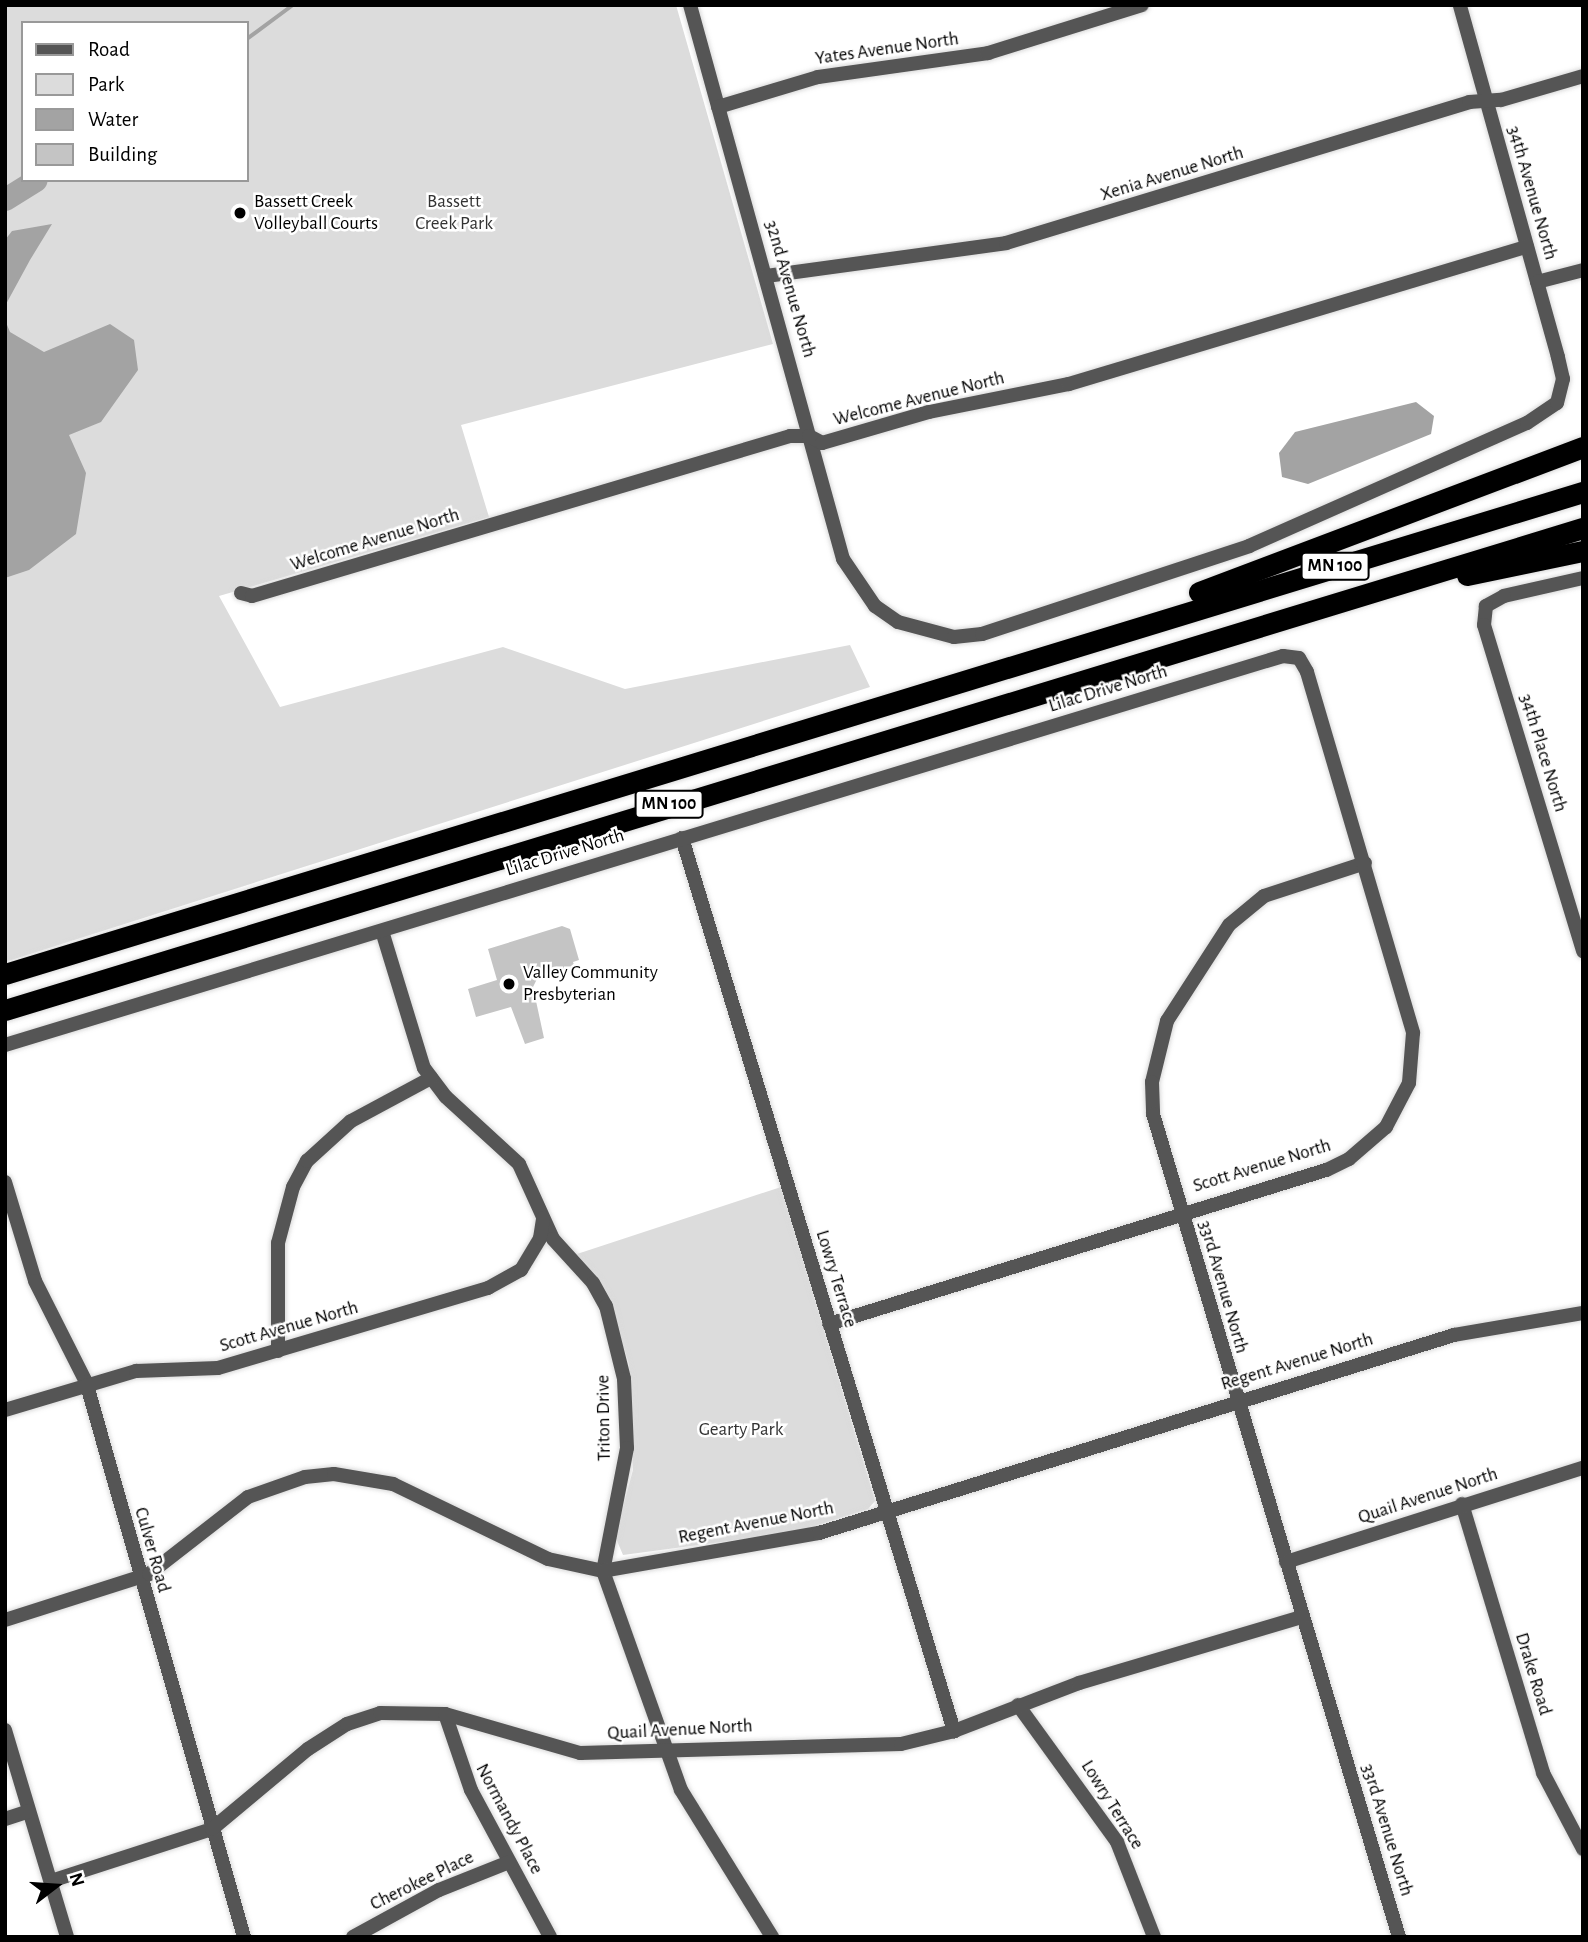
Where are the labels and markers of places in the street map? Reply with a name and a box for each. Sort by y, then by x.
place label: Bassett Creek Volleyball Courts [254,191,378,235]
marker: Bassett Creek Volleyball Courts [232,205,248,221]
place label: Valley Community Presbyterian [523,962,658,1006]
marker: Valley Community Presbyterian [501,976,517,992]

